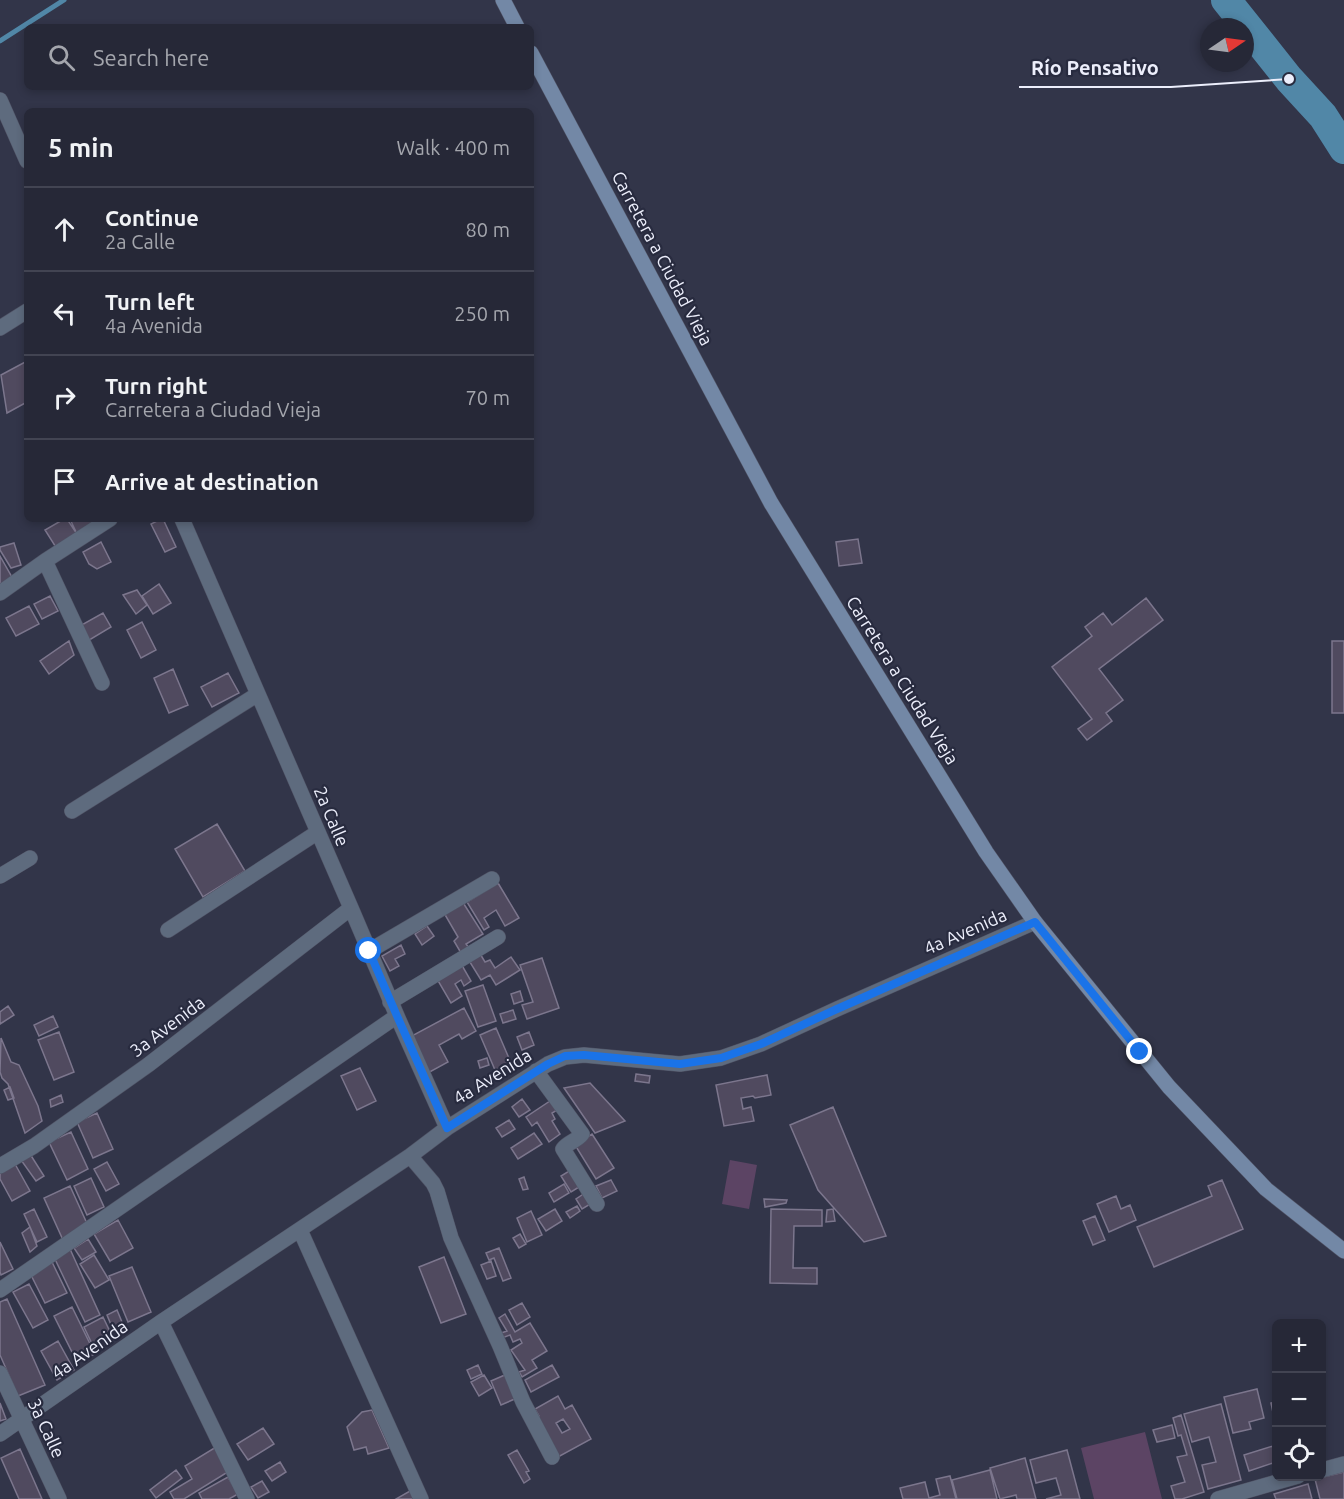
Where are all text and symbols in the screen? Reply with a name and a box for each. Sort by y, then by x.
north arrow [1200,18,1254,72]
search box [24,24,534,90]
icon: search [45,41,78,74]
text: Search here [93,45,209,70]
callout: Río Pensativo [1019,49,1171,87]
text: Río Pensativo [1031,56,1159,79]
text: 5 min [48,133,114,162]
text: Walk · 400 m [397,136,510,159]
street label: Carretera a Ciudad Vieja [609,167,717,349]
text: Continue [105,205,199,230]
icon: ahead [48,213,81,246]
text: 80 m [466,218,510,241]
text: 2a Calle [105,230,175,253]
text: Turn left [105,289,195,314]
icon: left [48,297,81,330]
text: 250 m [454,302,510,325]
text: 4a Avenida [105,314,203,337]
text: Turn right [105,373,207,398]
icon: right [48,381,81,414]
text: 70 m [466,386,510,409]
text: Carretera a Ciudad Vieja [105,398,321,421]
icon: arrive [48,465,81,498]
text: Arrive at destination [105,469,319,494]
street label: Carretera a Ciudad Vieja [843,592,963,768]
street label: 2a Calle [310,783,354,849]
street label: 4a Avenida [921,904,1009,958]
route start [355,937,381,963]
street label: 3a Avenida [126,991,208,1061]
route end [1126,1038,1152,1064]
street label: 4a Avenida [449,1044,535,1108]
street label: 4a Avenida [47,1316,131,1382]
map controls [1272,1319,1326,1481]
button: + [1272,1319,1326,1373]
button: − [1272,1373,1326,1427]
street label: 3a Calle [25,1395,69,1461]
button: locate [1272,1427,1326,1481]

